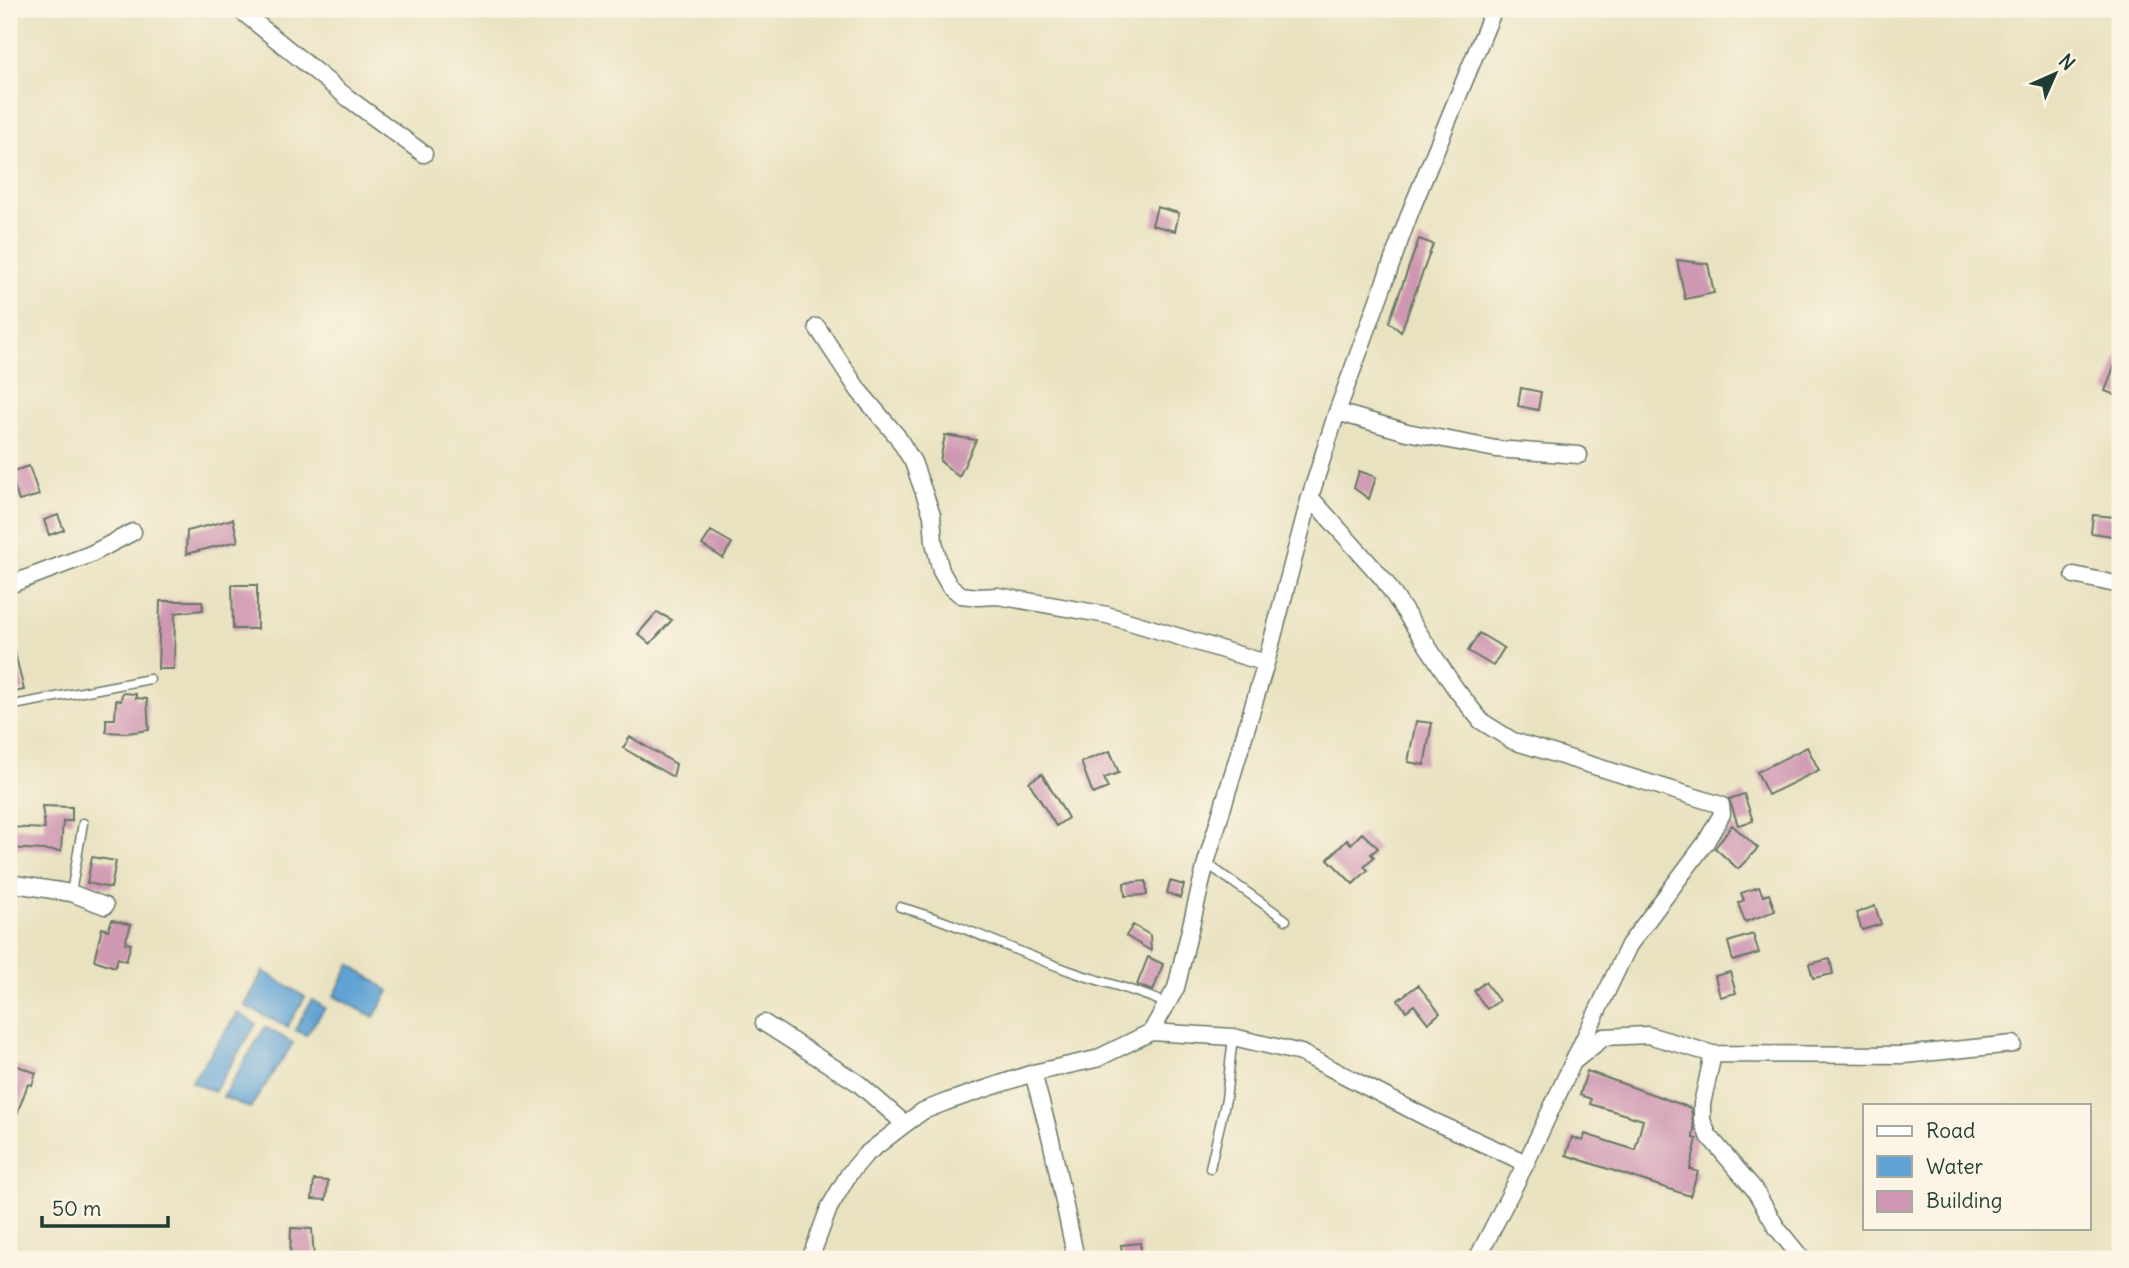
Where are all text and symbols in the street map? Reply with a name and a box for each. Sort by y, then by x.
north arrow [2021,38,2090,108]
text: N [2054,49,2080,75]
legend [1863,1104,2090,1230]
text: Road [1926,1117,1975,1144]
text: Water [1926,1153,1984,1180]
scale bar [42,1184,168,1228]
text: Building [1926,1187,2002,1214]
text: 50 m [52,1195,101,1222]

